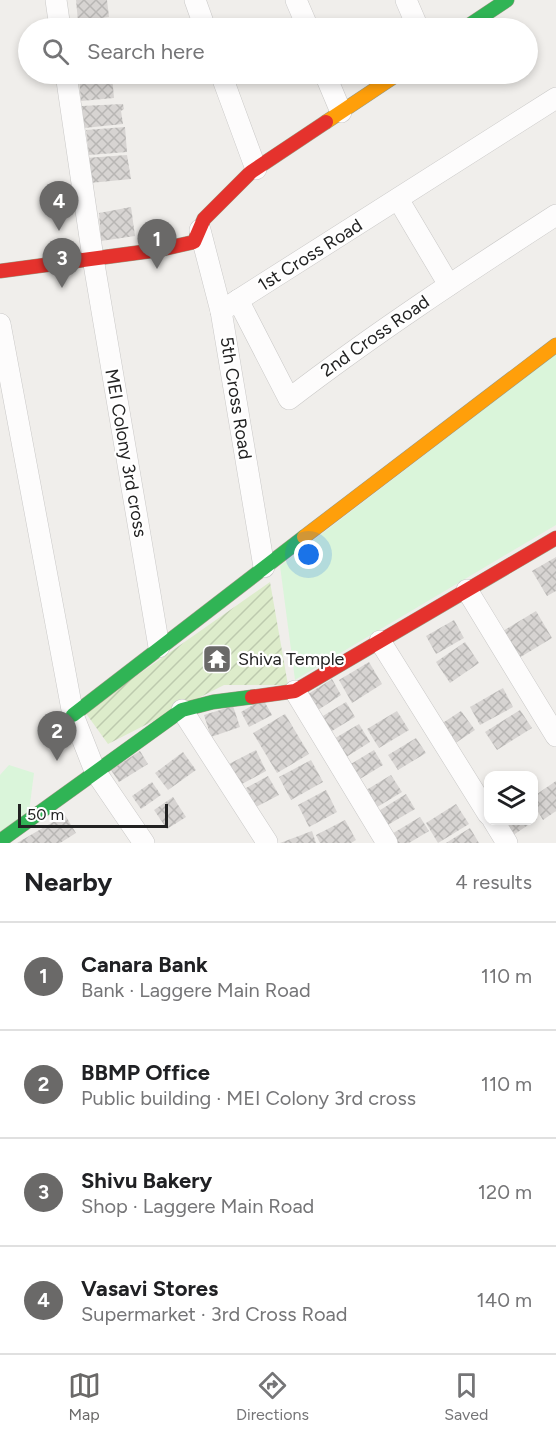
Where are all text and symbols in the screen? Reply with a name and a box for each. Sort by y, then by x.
search box [18,18,538,84]
icon: search [39,35,72,68]
text: Search here [87,38,205,65]
pin: 4 [40,182,78,231]
street label: 1st Cross Road [254,214,366,296]
pin: 1 [138,220,176,269]
pin: 3 [42,238,82,288]
street label: 2nd Cross Road [317,290,433,382]
street label: 5th Cross Road [215,335,257,461]
street label: MEI Colony 3rd cross [100,367,152,539]
your location [294,540,323,569]
temple icon: Shiva Temple [201,643,233,675]
place label: Shiva Temple [238,648,345,670]
pin: 2 [38,712,76,761]
map controls [484,771,538,825]
button: layers [484,771,538,825]
scale bar [18,801,168,828]
text: 50 m [27,805,64,824]
text: Nearby [24,866,112,898]
text: 4 results [455,870,532,894]
text: Canara Bank [81,951,208,978]
text: 1 [39,964,48,988]
text: 110 m [481,964,532,988]
text: Bank · Laggere Main Road [81,978,311,1002]
text: BBMP Office [81,1059,210,1086]
text: 2 [38,1072,49,1096]
text: 110 m [481,1072,532,1096]
text: Public building · MEI Colony 3rd cross [81,1086,416,1110]
text: Shivu Bakery [81,1167,212,1194]
text: 3 [38,1180,49,1204]
text: 120 m [478,1180,532,1204]
text: Shop · Laggere Main Road [81,1194,314,1218]
text: Vasavi Stores [81,1275,218,1302]
text: 4 [37,1288,50,1312]
text: 140 m [477,1288,532,1312]
text: Supermarket · 3rd Cross Road [81,1302,348,1326]
tab: Map [68,1369,101,1424]
tab: Directions [236,1369,309,1424]
tab: Saved [444,1369,488,1424]

